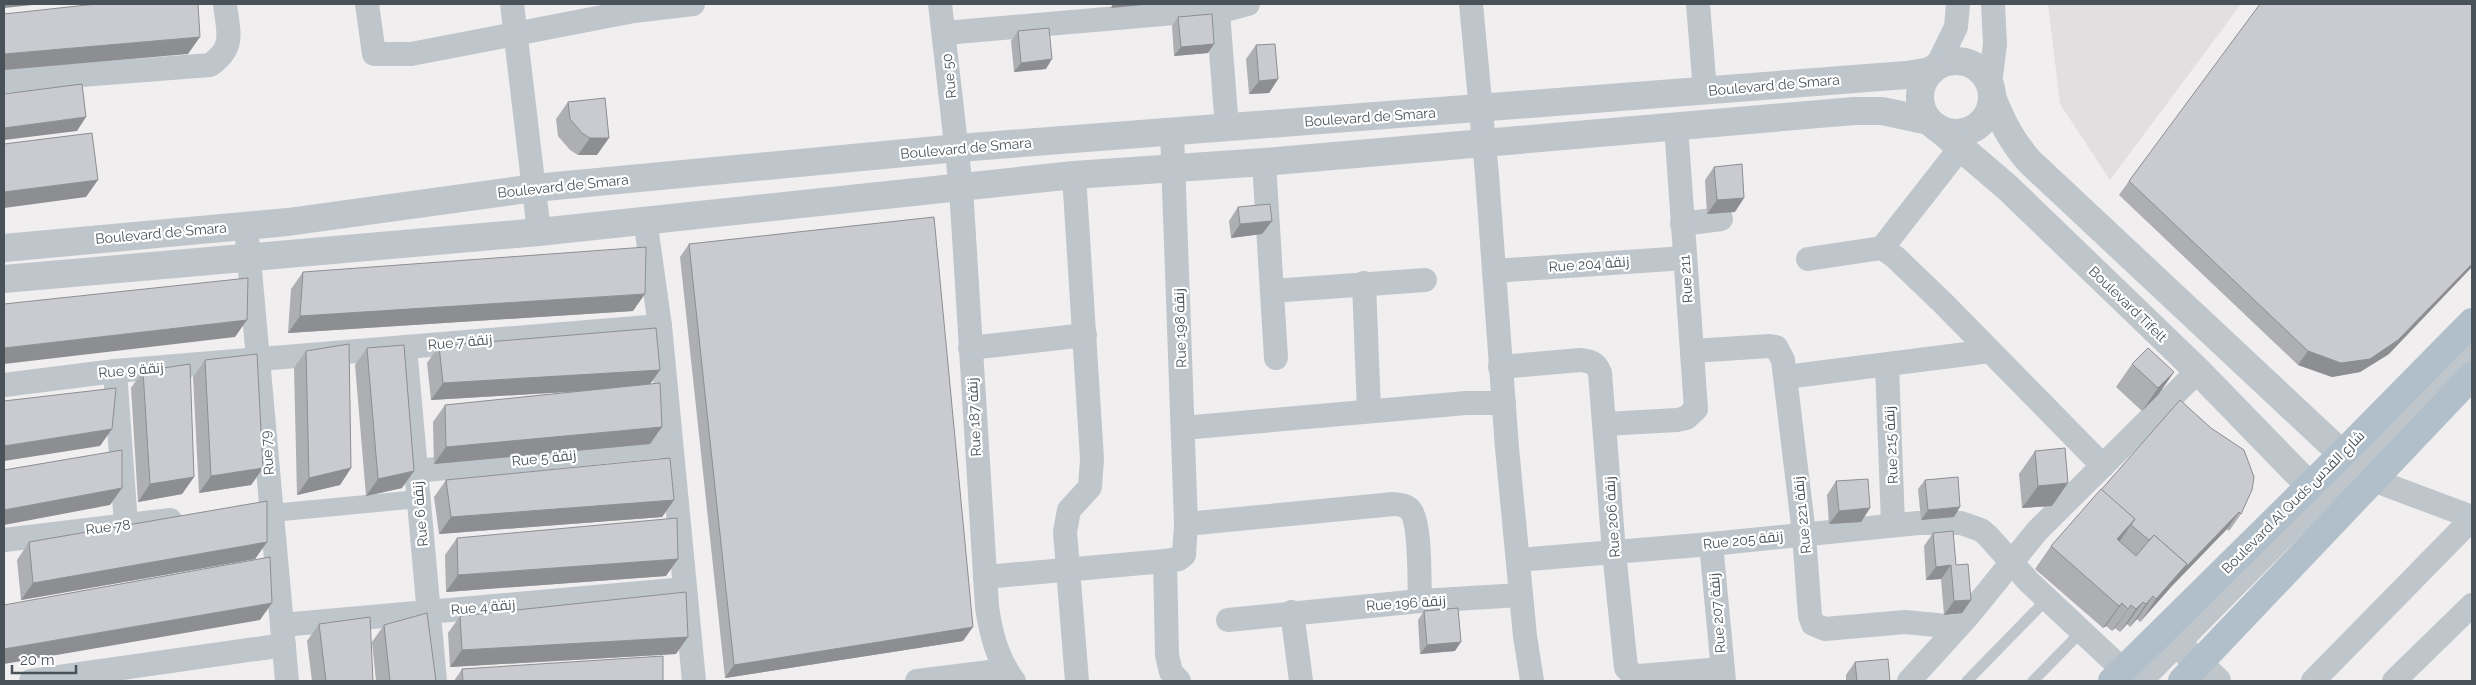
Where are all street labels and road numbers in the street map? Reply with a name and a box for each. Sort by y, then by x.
street label: Rue 50 [939,53,959,99]
street label: Boulevard de Smara [1708,71,1840,99]
street label: Boulevard de Smara [1304,104,1436,130]
street label: Boulevard de Smara [900,134,1032,162]
street label: Boulevard de Smara [497,171,629,201]
street label: Boulevard de Smara [95,219,227,247]
street label: Rue 204 زنقة [1548,253,1630,275]
street label: Rue 211 [1676,254,1696,304]
street label: Boulevard Tifelt [2086,263,2170,345]
street label: Rue 198 زنقة [1171,288,1189,368]
street label: Rue 7 زنقة [427,331,493,353]
street label: Rue 9 زنقة [98,359,164,381]
street label: Rue 187 زنقة [964,377,984,457]
street label: Rue 215 زنقة [1881,406,1901,484]
street label: Boulevard Al Quds شارع القدس [2218,427,2368,577]
street label: Rue 79 [257,430,277,476]
street label: Rue 5 زنقة [511,447,577,469]
street label: Rue 221 زنقة [1790,475,1814,555]
street label: Rue 206 زنقة [1601,476,1623,558]
street label: Rue 6 زنقة [409,481,431,547]
street label: Rue 78 [85,516,131,538]
street label: Rue 205 زنقة [1702,528,1784,552]
street label: Rue 207 زنقة [1706,572,1728,654]
street label: Rue 196 زنقة [1366,592,1446,614]
street label: Rue 4 زنقة [450,596,516,618]

